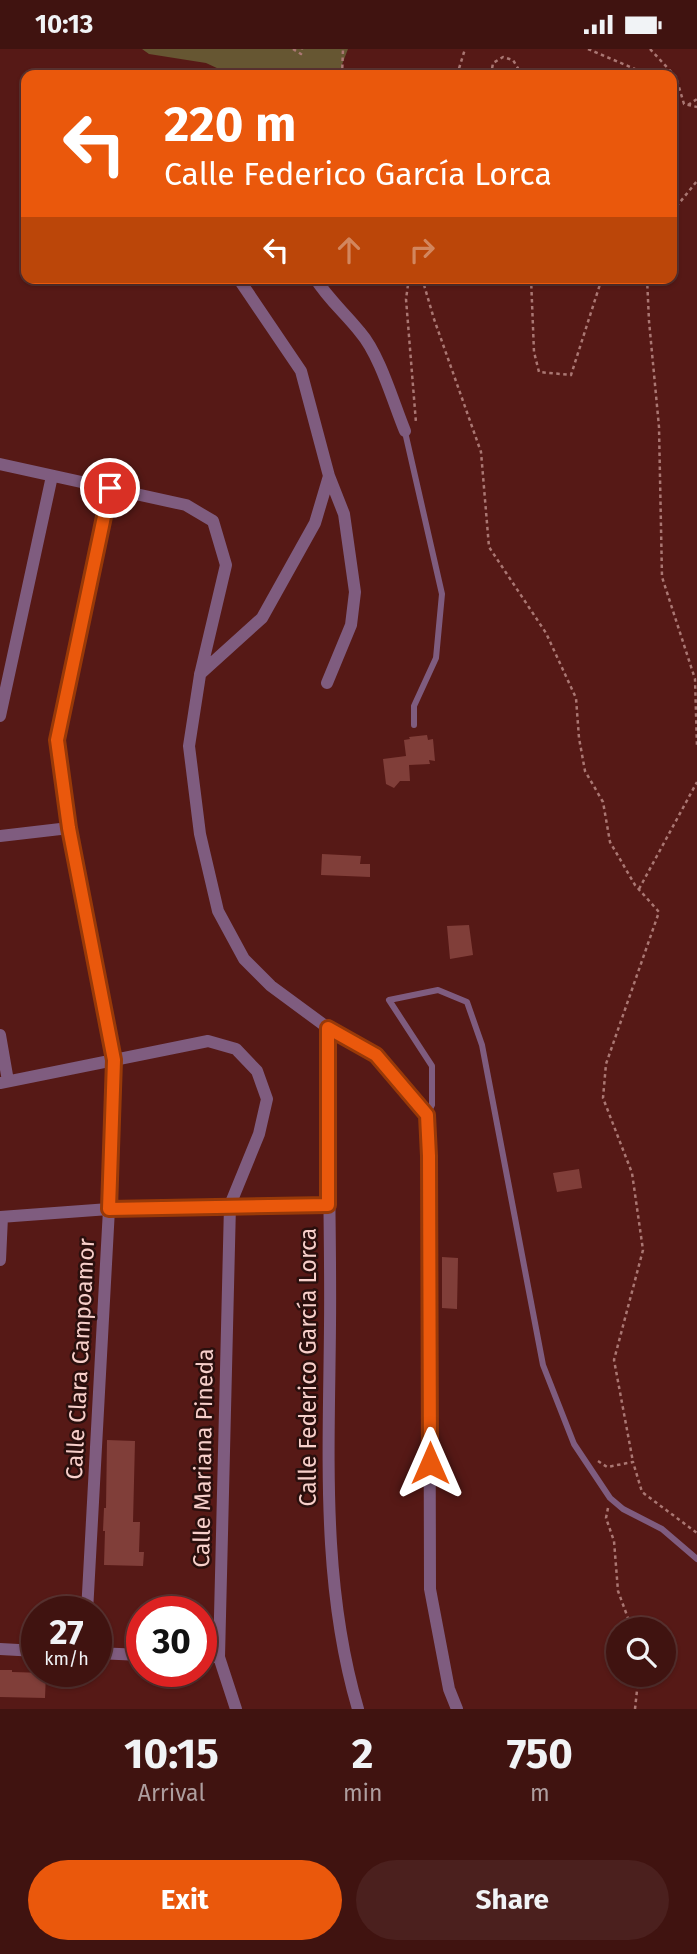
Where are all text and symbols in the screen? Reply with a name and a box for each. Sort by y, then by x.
text: 10:13 [35,9,93,40]
text: 220 m [164,95,296,154]
icon: left [49,98,140,189]
text: Calle Federico García Lorca [164,155,552,193]
icon: left [257,231,295,269]
icon: ahead [330,231,368,269]
icon: right [403,231,441,269]
pin [80,458,140,518]
icon: arrive [91,469,129,507]
street label: Calle Federico García Lorca [294,1228,322,1506]
street label: Calle Clara Campoamor [60,1237,100,1480]
street label: Calle Mariana Pineda [187,1348,219,1568]
position arrow [393,1426,467,1500]
speed limit sign: 30 [126,1596,217,1687]
text: 27 [49,1611,84,1653]
map controls [606,1617,676,1687]
button: search [606,1617,676,1687]
text: km/h [44,1648,89,1670]
text: 10:15 [124,1729,219,1779]
text: 2 [352,1729,374,1779]
text: 750 [507,1729,573,1779]
text: Arrival [138,1779,205,1807]
text: min [343,1779,383,1807]
text: m [530,1779,550,1807]
button: Exit [28,1860,342,1940]
button: Share [356,1860,669,1940]

